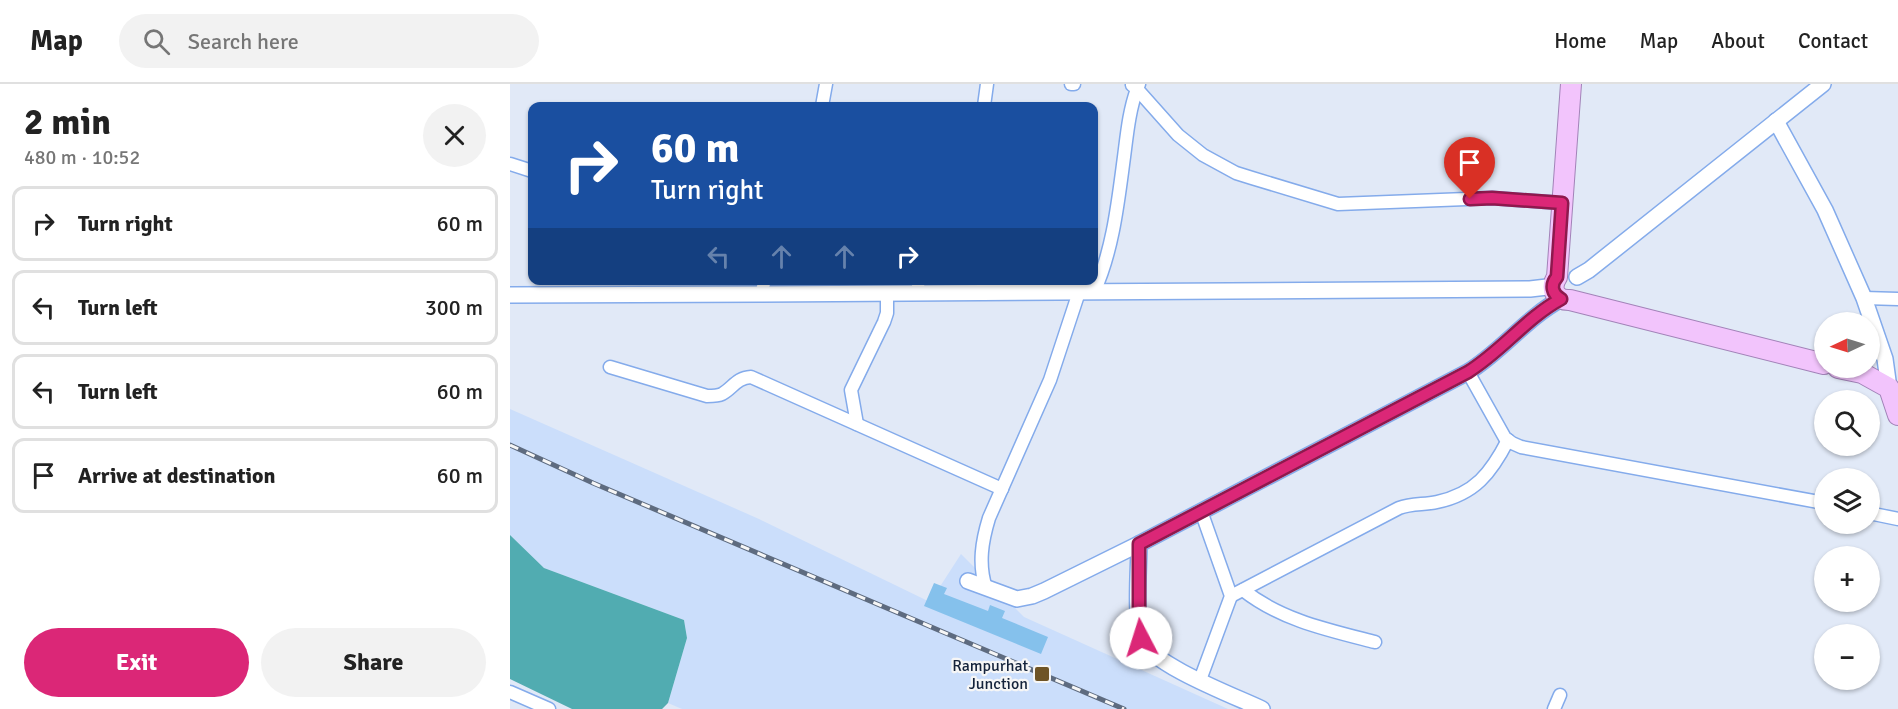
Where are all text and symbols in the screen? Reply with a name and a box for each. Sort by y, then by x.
search box [119,14,539,68]
text: Map [30,24,83,58]
icon: search [140,25,173,58]
text: Search here [188,28,299,55]
text: Home [1554,28,1607,54]
text: Map [1640,28,1678,54]
text: About [1711,28,1765,54]
text: Contact [1798,28,1868,54]
text: 2 min [24,100,111,145]
button: close [423,104,486,167]
text: 60 m [651,123,740,174]
icon: right [552,126,630,204]
pin [1444,137,1495,199]
text: 480 m · 10:52 [24,145,140,170]
icon: arrive [1453,146,1486,179]
text: Turn right [651,174,764,207]
icon: right [27,207,60,240]
text: Turn right [78,210,173,237]
text: 60 m [437,210,483,237]
icon: left [702,240,735,273]
icon: ahead [765,240,798,273]
icon: ahead [828,240,861,273]
icon: right [891,240,924,273]
icon: left [27,291,60,324]
text: Turn left [78,294,158,321]
text: 300 m [425,294,483,321]
north arrow [1814,312,1880,378]
map controls [1814,312,1880,690]
icon: left [27,375,60,408]
text: Turn left [78,378,158,405]
text: 60 m [437,378,483,405]
button: search [1814,390,1880,456]
icon: arrive [27,459,60,492]
text: Arrive at destination [78,462,275,489]
text: 60 m [437,462,483,489]
button: layers [1814,468,1880,534]
button: + [1814,546,1880,612]
position arrow [1109,606,1173,670]
button: − [1814,624,1880,690]
button: Exit [24,628,249,697]
button: Share [261,628,486,697]
place label: Rampurhat Junction [952,656,1028,694]
marker: Rampurhat Junction [1033,665,1051,683]

